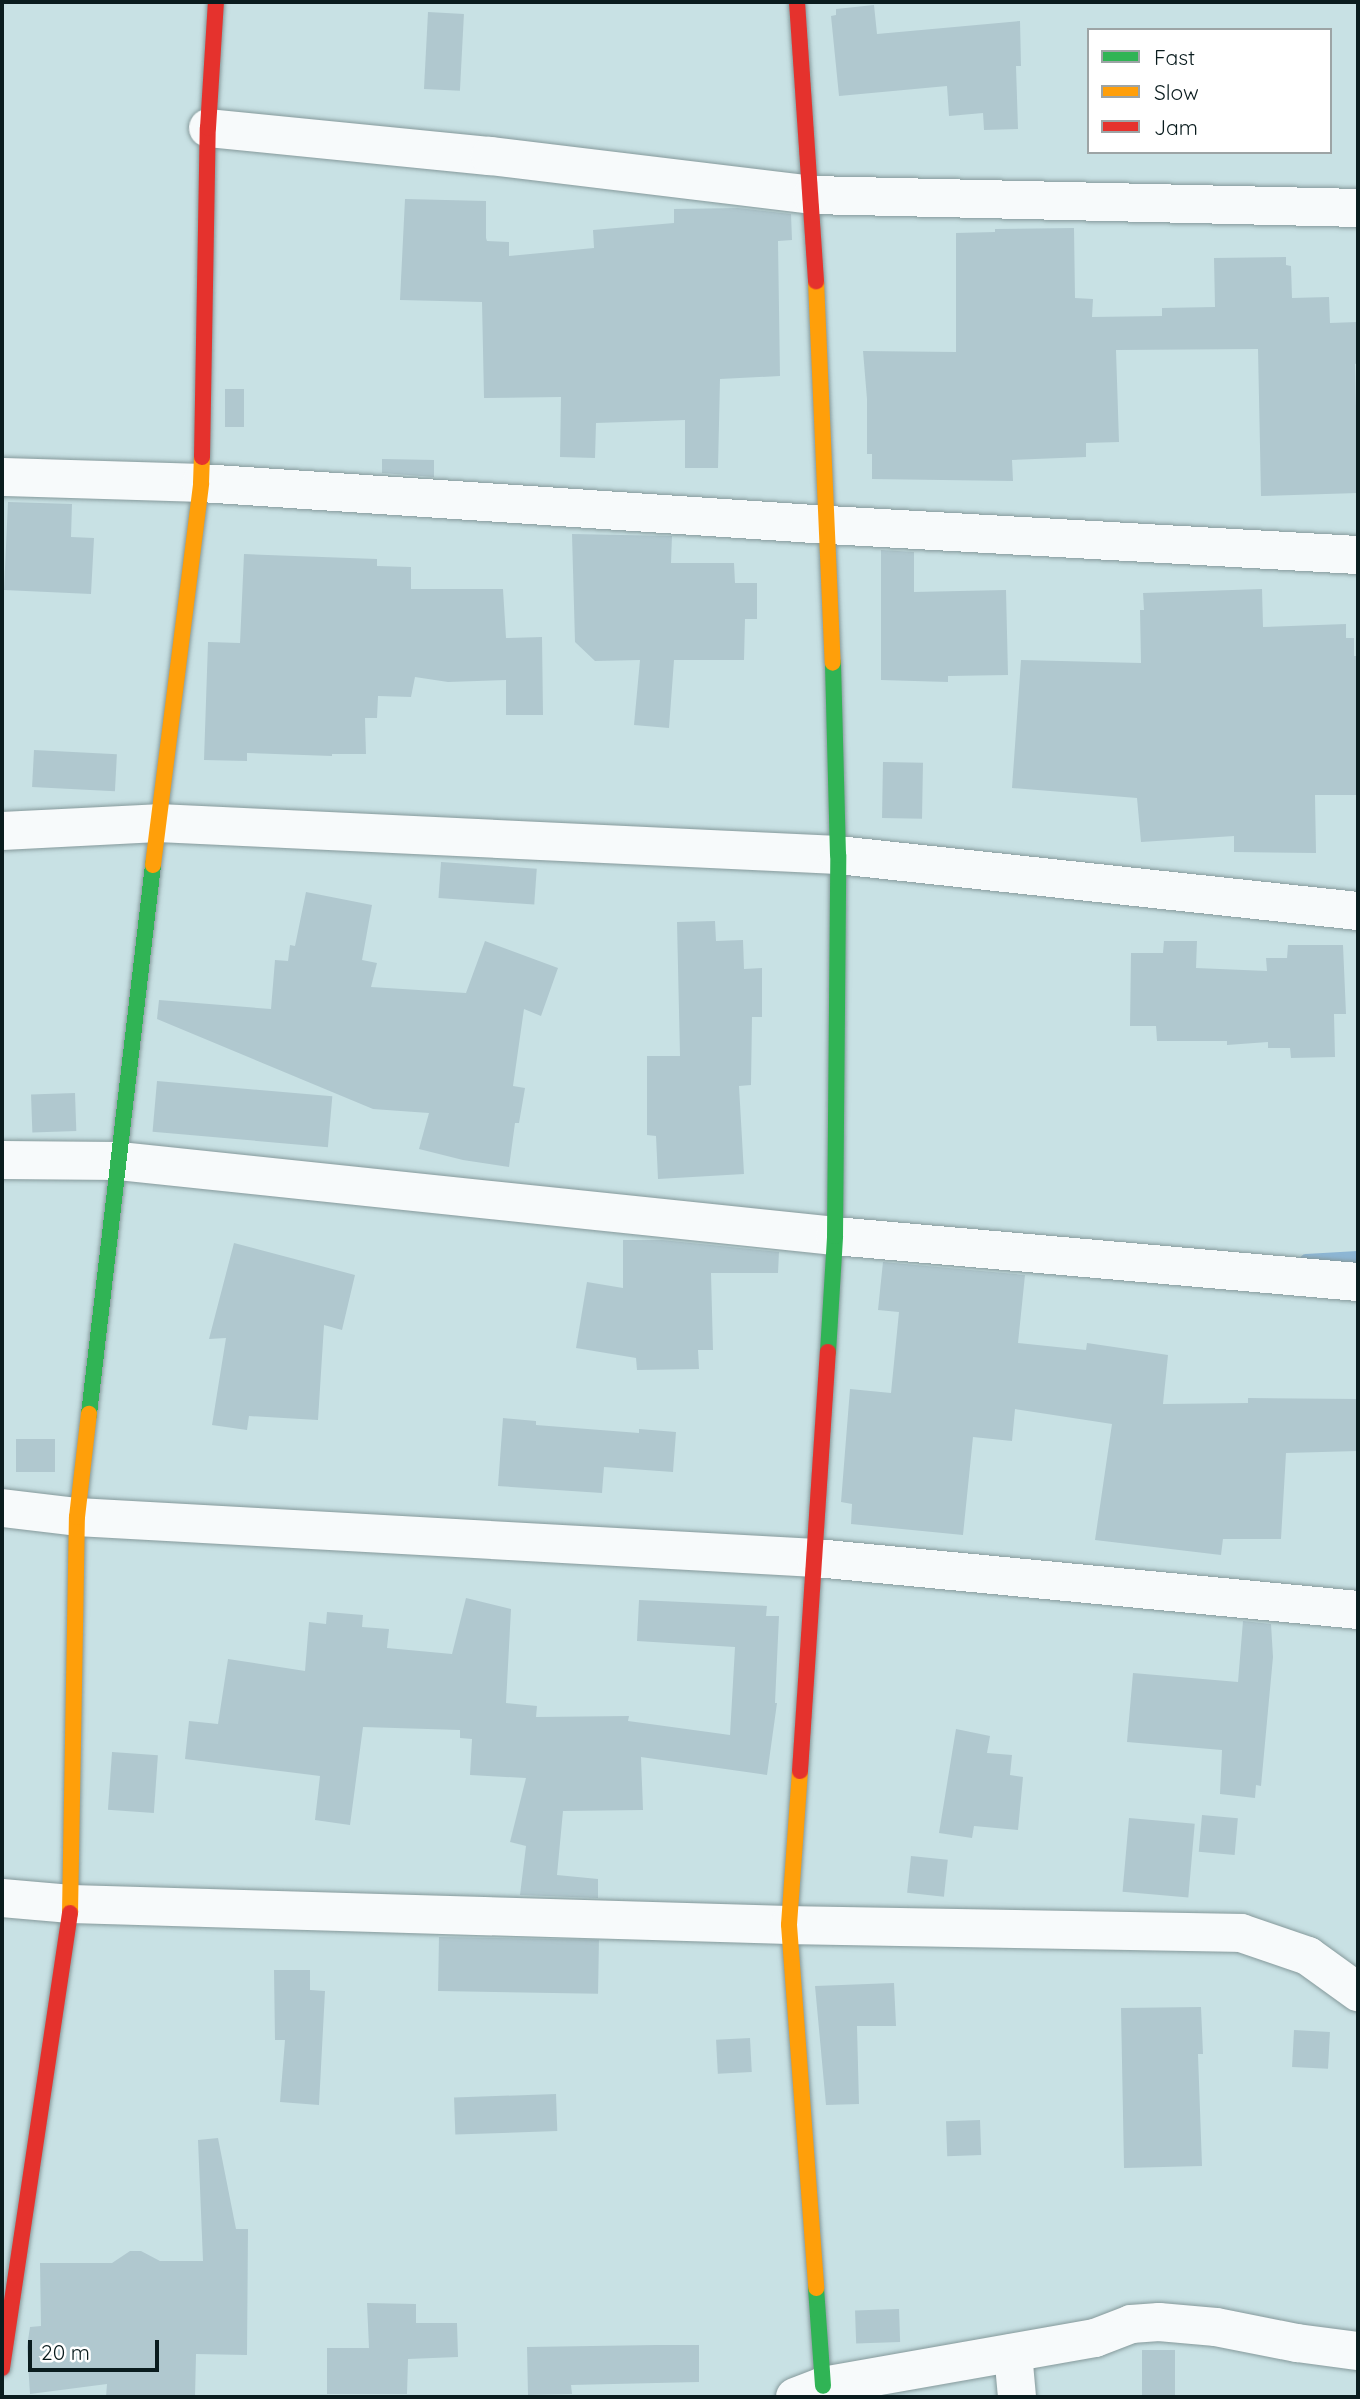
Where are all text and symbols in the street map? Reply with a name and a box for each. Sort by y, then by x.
legend [1087,28,1332,154]
text: Fast [1154,44,1195,70]
text: Slow [1154,79,1199,105]
text: Jam [1154,114,1198,140]
scale bar [32,2326,163,2370]
text: 20 m [41,2339,90,2365]

